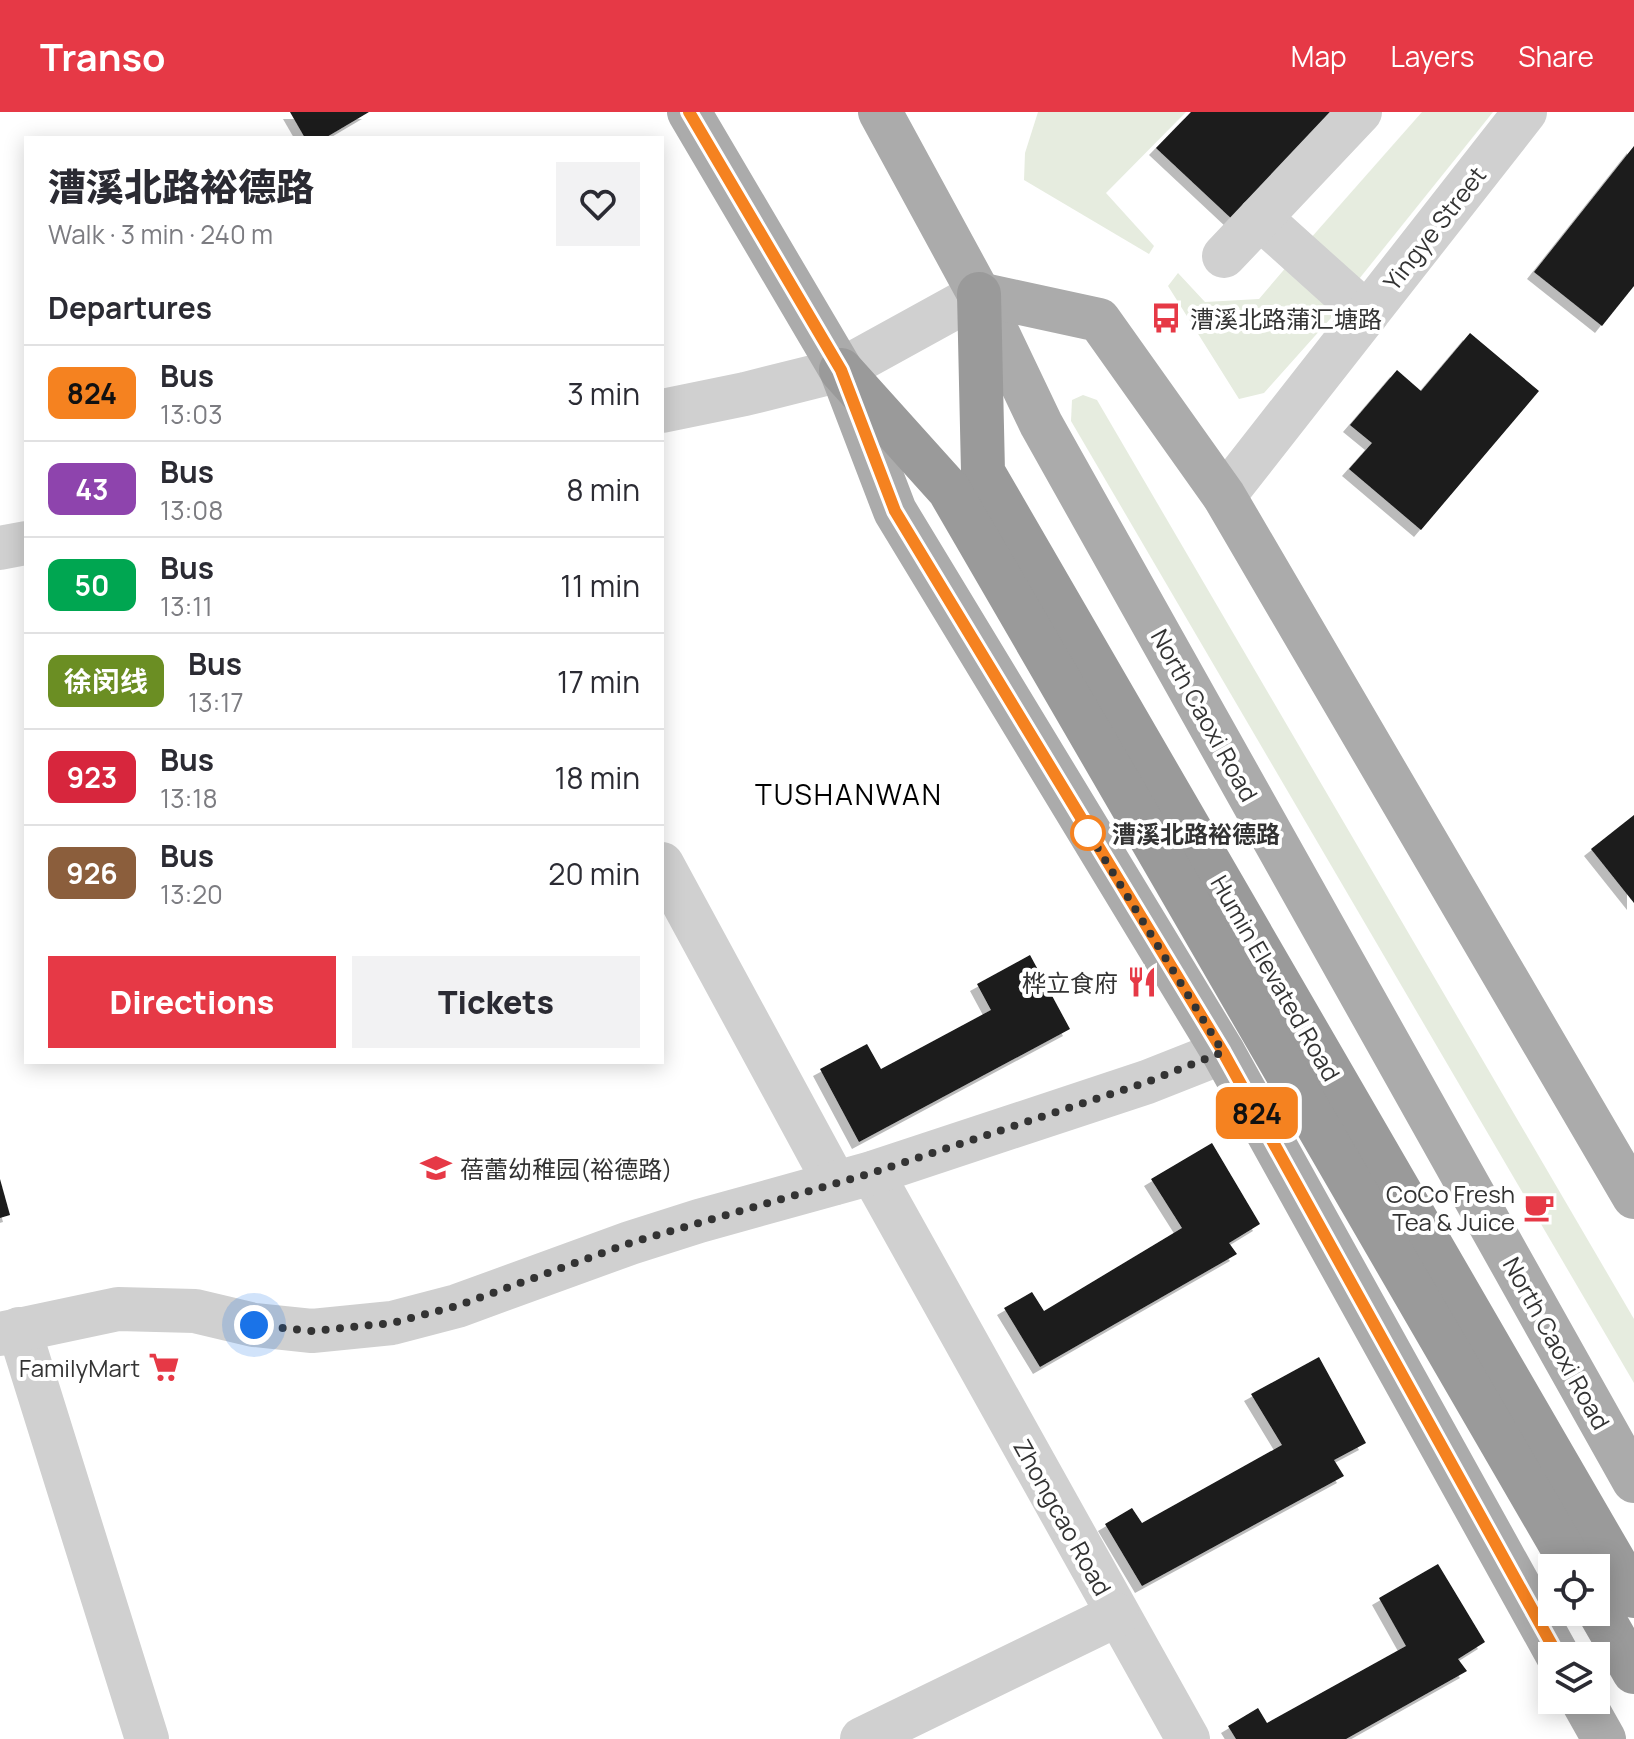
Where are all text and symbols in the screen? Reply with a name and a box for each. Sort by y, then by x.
text: Transo [40,30,166,82]
text: Map [1291,37,1347,75]
text: Layers [1391,37,1474,75]
text: Share [1518,37,1594,75]
street label: Yingye Street [1375,159,1493,297]
text: 漕溪北路裕德路 [48,160,314,212]
button: heart [556,162,640,246]
text: Walk · 3 min · 240 m [48,216,273,252]
text: Departures [48,287,212,328]
bus stop icon: 漕溪北路蒲汇塘路 [1149,301,1183,335]
place label: 漕溪北路蒲汇塘路 [1190,302,1382,335]
text: Bus [160,355,214,396]
text: 3 min [567,373,640,414]
text: 824 [67,374,117,412]
text: 13:03 [160,396,223,432]
text: Bus [160,451,214,492]
text: 8 min [566,469,640,510]
text: 43 [75,470,109,508]
text: 13:08 [160,492,223,528]
text: Bus [160,547,214,588]
text: 11 min [560,565,640,606]
text: 50 [75,566,109,604]
text: 13:11 [160,588,213,624]
street label: North Caoxi Road [1144,623,1266,807]
text: Bus [188,643,242,684]
text: 17 min [557,661,640,702]
text: 徐闵线 [64,662,148,700]
text: 13:17 [188,684,244,720]
text: Bus [160,739,214,780]
text: 18 min [555,757,640,798]
text: 923 [67,758,117,796]
district label: TUSHANWAN [755,775,943,813]
text: 13:18 [160,780,218,816]
marker: 漕溪北路裕德路 [1071,816,1105,850]
place label: 漕溪北路裕德路 [1112,817,1280,850]
text: Bus [160,835,214,876]
text: 20 min [548,853,640,894]
text: 926 [66,854,118,892]
street label: Humin Elevated Road [1204,869,1348,1087]
text: 13:20 [160,876,223,912]
button: Directions [48,956,336,1048]
button: Tickets [352,956,640,1048]
restaurant icon: 桦立食府 [1125,965,1159,999]
place label: 桦立食府 [1022,966,1118,999]
line badge: 824 [1211,1087,1303,1139]
text: 824 [1232,1094,1282,1132]
school or university icon: 蓓蕾幼稚园(裕德路) [419,1151,453,1185]
place label: 蓓蕾幼稚园(裕德路) [460,1152,672,1185]
place label: CoCo Fresh Tea & Juice [1386,1177,1515,1238]
cafe icon: CoCo Fresh Tea & Juice [1522,1190,1556,1224]
street label: North Caoxi Road [1496,1251,1618,1435]
your location [234,1305,274,1345]
supermarket icon: FamilyMart [147,1350,181,1384]
place label: FamilyMart [19,1351,140,1384]
street label: Zhongcao Road [1006,1433,1120,1601]
map controls [1538,1554,1610,1714]
button: locate [1538,1554,1610,1626]
button: layers [1538,1642,1610,1714]

